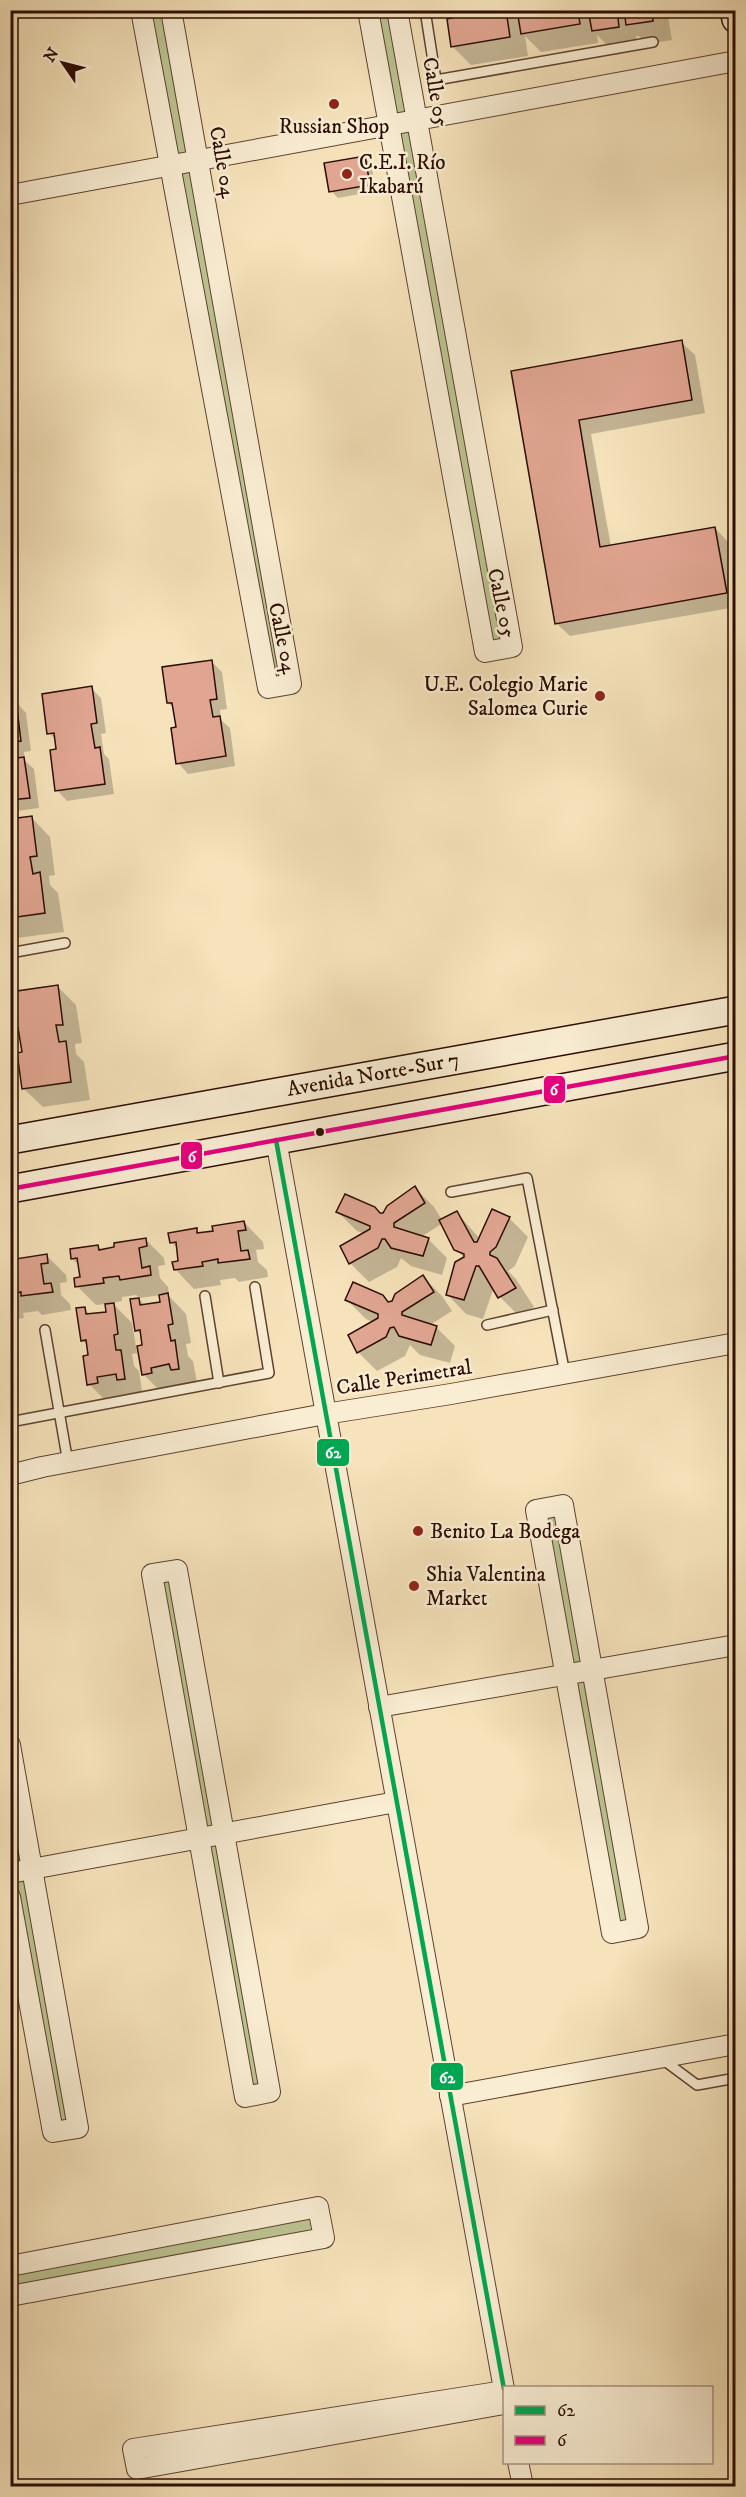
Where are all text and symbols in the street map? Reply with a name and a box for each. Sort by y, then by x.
north arrow [33,33,93,93]
text: N [40,44,63,66]
street label: Calle 05 [416,55,454,129]
marker: Russian Shop [327,97,341,111]
place label: Russian Shop [279,114,389,140]
street label: Calle 04 [203,124,241,201]
place label: C.E.I. Río Ikabarú [359,150,446,200]
marker: C.E.I. Río Ikabarú [340,167,354,181]
street label: Calle 05 [481,566,521,640]
street label: Calle 04 [262,600,302,677]
place label: U.E. Colegio Marie Salomea Curie [424,672,588,722]
marker: U.E. Colegio Marie Salomea Curie [593,689,607,703]
street label: Avenida Norte-Sur 7 [285,1047,461,1103]
line badge: 6 [543,1075,566,1104]
text: 6 [550,1080,560,1100]
unlabelled marker [314,1126,326,1138]
line badge: 6 [180,1141,203,1170]
text: 6 [188,1147,198,1167]
street label: Calle Perimetral [335,1354,474,1402]
line badge: 62 [316,1438,350,1467]
text: 62 [325,1443,342,1463]
place label: Benito La Bodega [430,1519,580,1545]
marker: Benito La Bodega [411,1524,425,1538]
place label: Shia Valentina Market [426,1562,546,1612]
marker: Shia Valentina Market [407,1579,421,1593]
line badge: 62 [430,2062,464,2091]
text: 62 [439,2068,456,2088]
legend [503,2386,713,2464]
text: 62 [557,2400,575,2422]
text: 6 [557,2430,567,2452]

